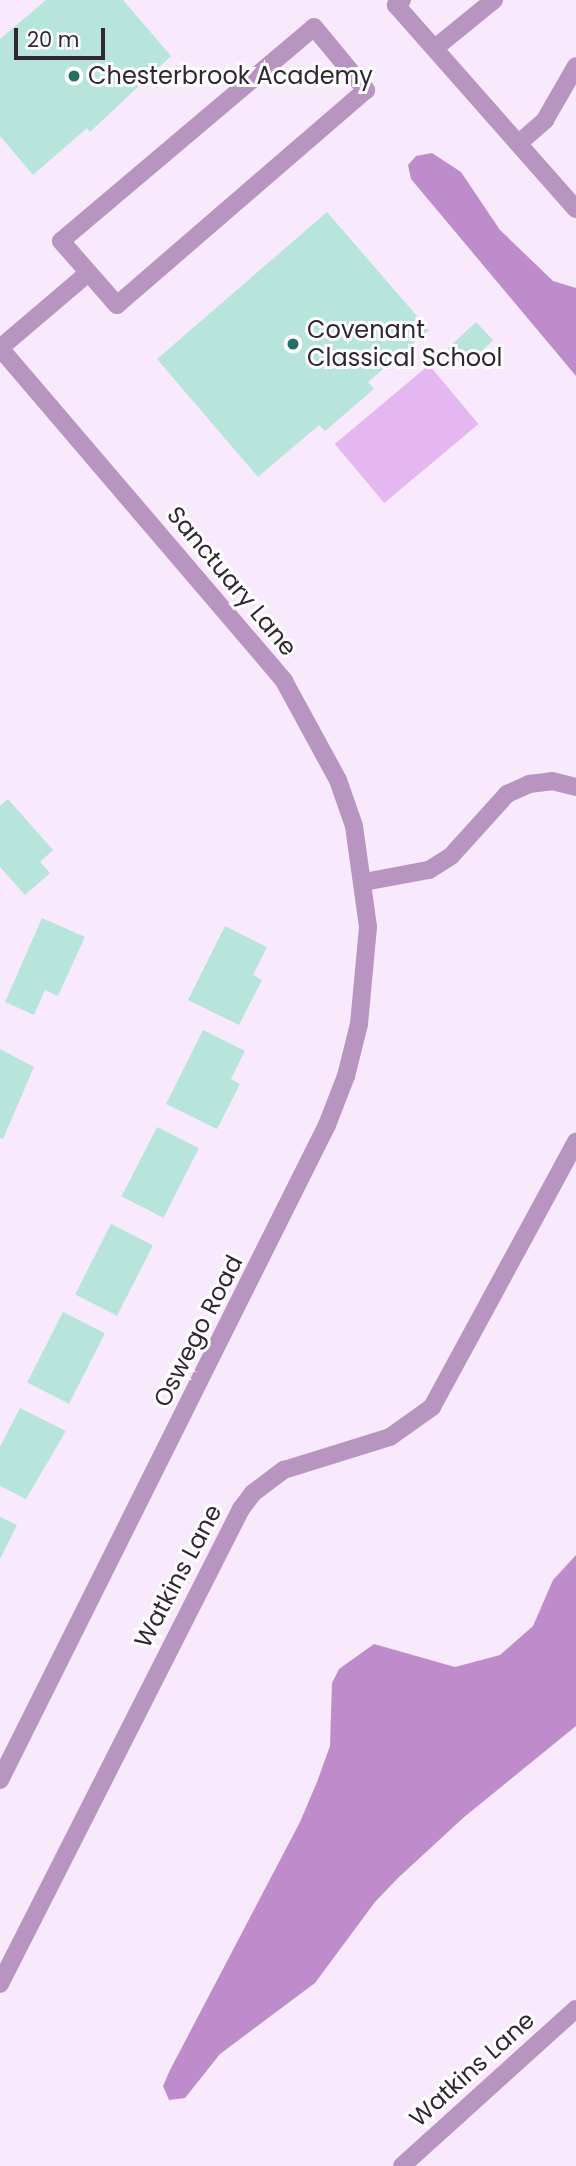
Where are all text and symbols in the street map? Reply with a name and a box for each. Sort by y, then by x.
scale bar [18,14,108,58]
text: 20 m [27,25,80,54]
place label: Chesterbrook Academy [88,62,373,90]
marker: Chesterbrook Academy [66,68,82,84]
place label: Covenant Classical School [307,316,502,372]
marker: Covenant Classical School [285,336,301,352]
street label: Sanctuary Lane [161,500,303,662]
street label: Oswego Road [147,1250,249,1412]
street label: Watkins Lane [128,1500,228,1652]
street label: Watkins Lane [404,2006,540,2132]

